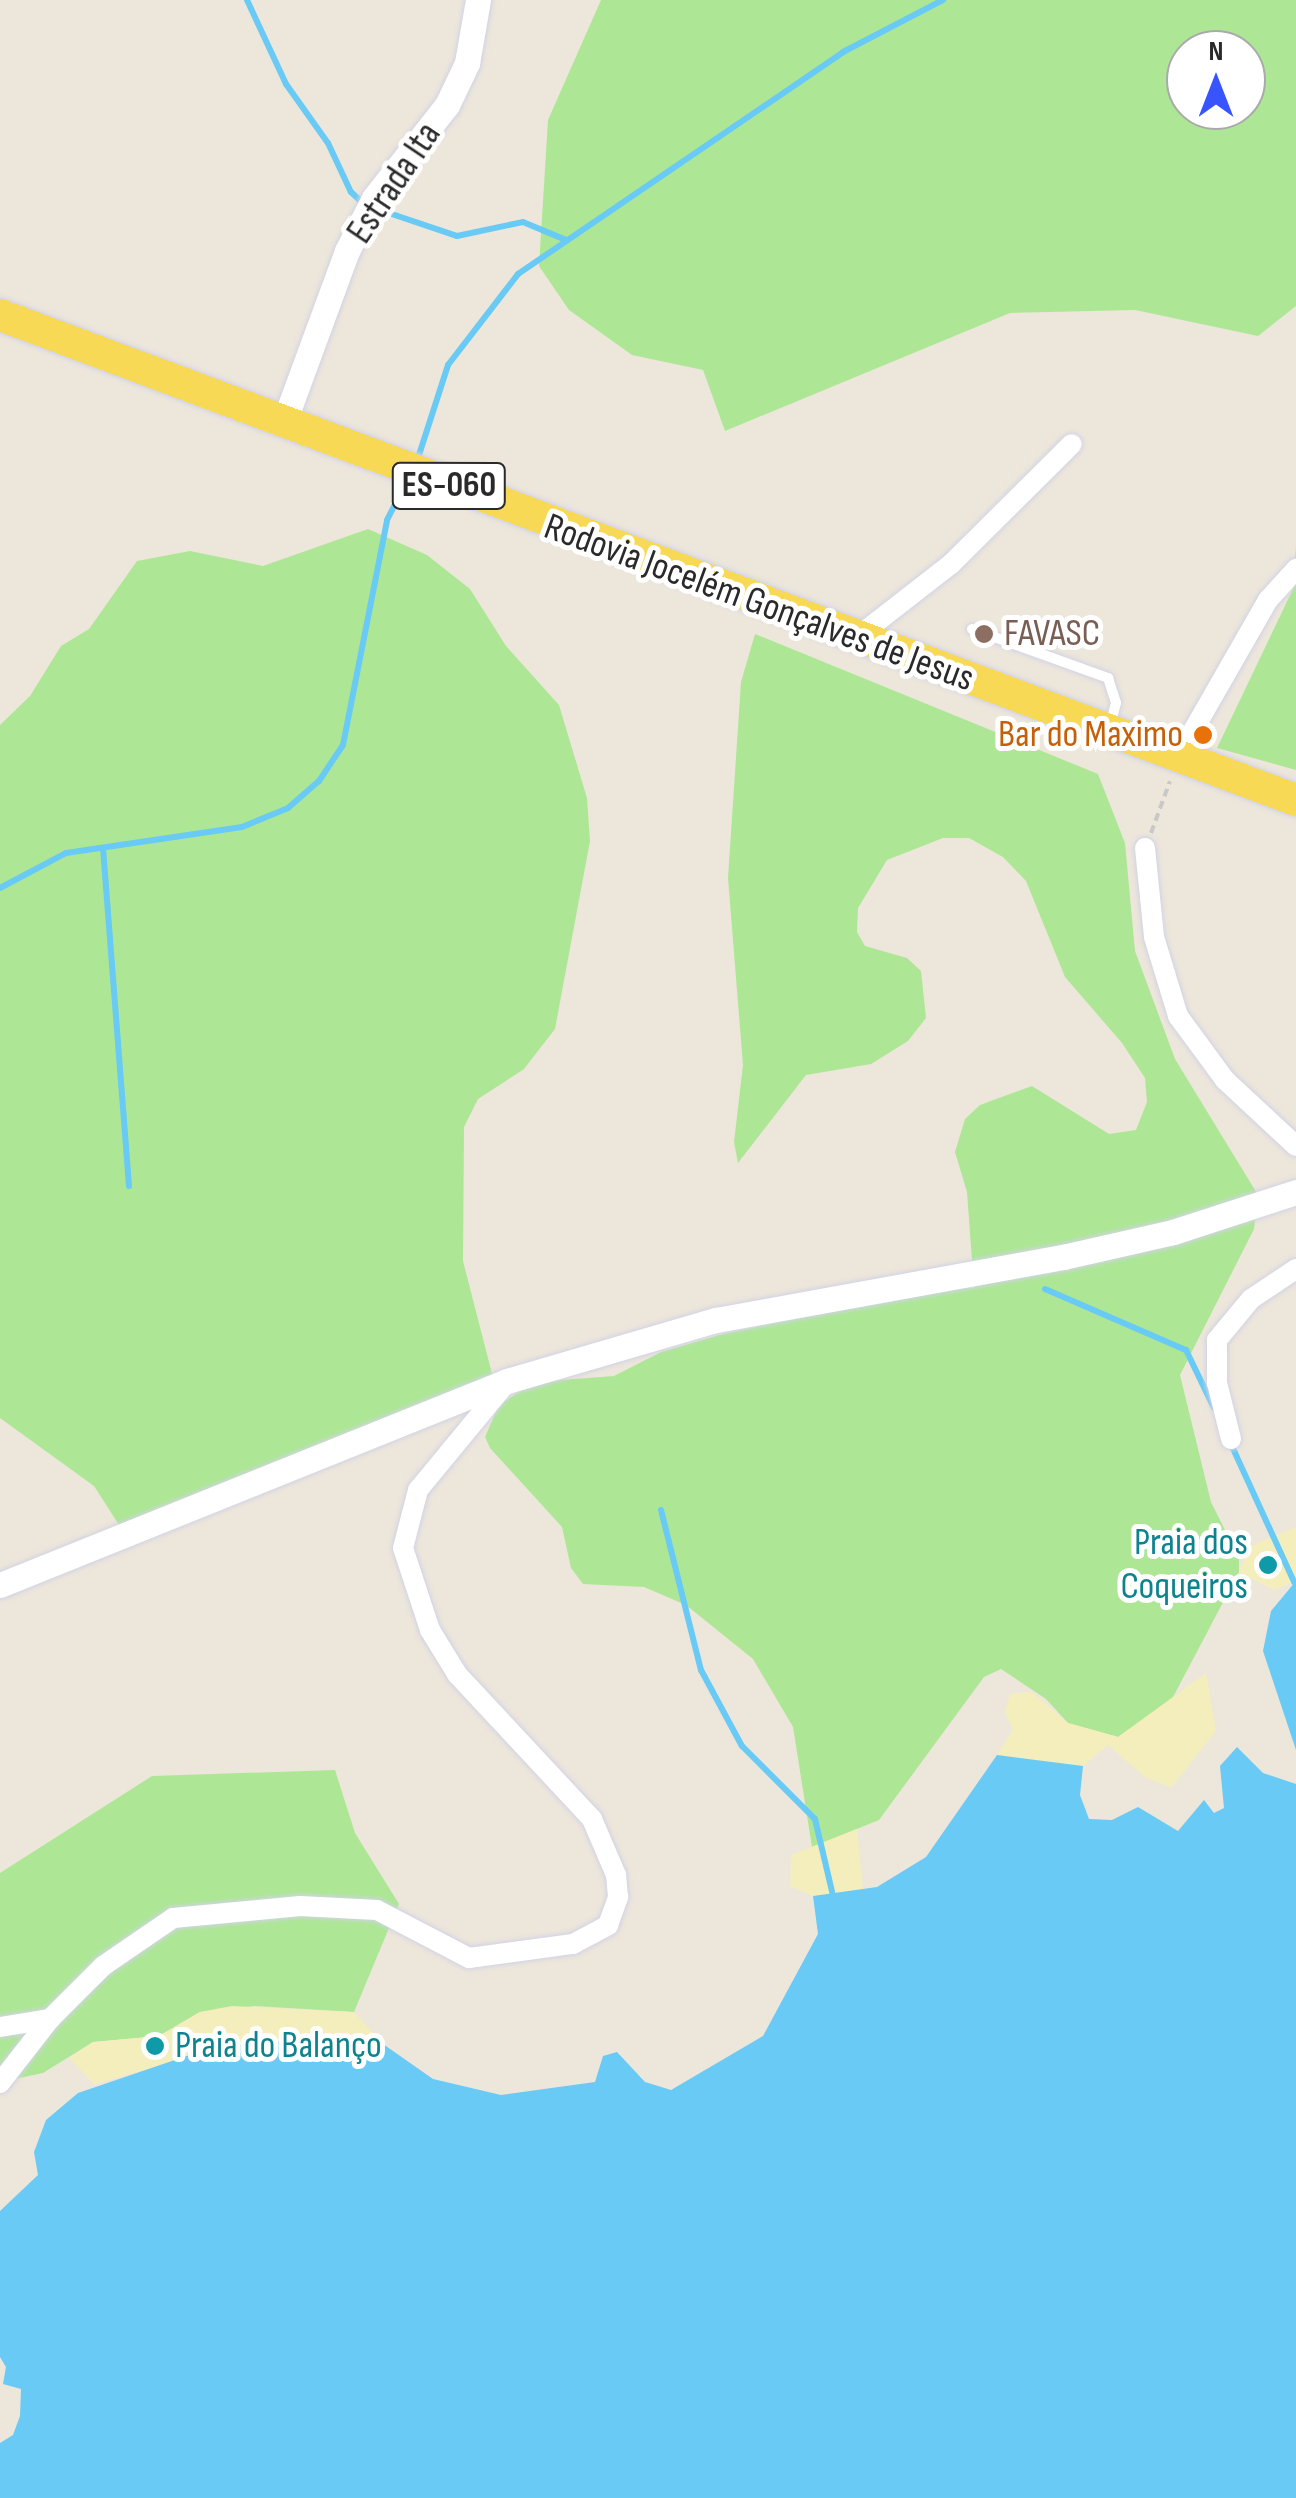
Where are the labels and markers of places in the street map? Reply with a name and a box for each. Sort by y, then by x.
place label: FAVASC [1004,611,1100,657]
marker: FAVASC [973,623,995,645]
place label: Bar do Maximo [998,712,1183,758]
marker: Bar do Maximo [1192,724,1214,746]
place label: Praia dos Coqueiros [1120,1520,1248,1610]
marker: Praia dos Coqueiros [1257,1554,1279,1576]
place label: Praia do Balanço [175,2023,382,2069]
marker: Praia do Balanço [144,2035,166,2057]

